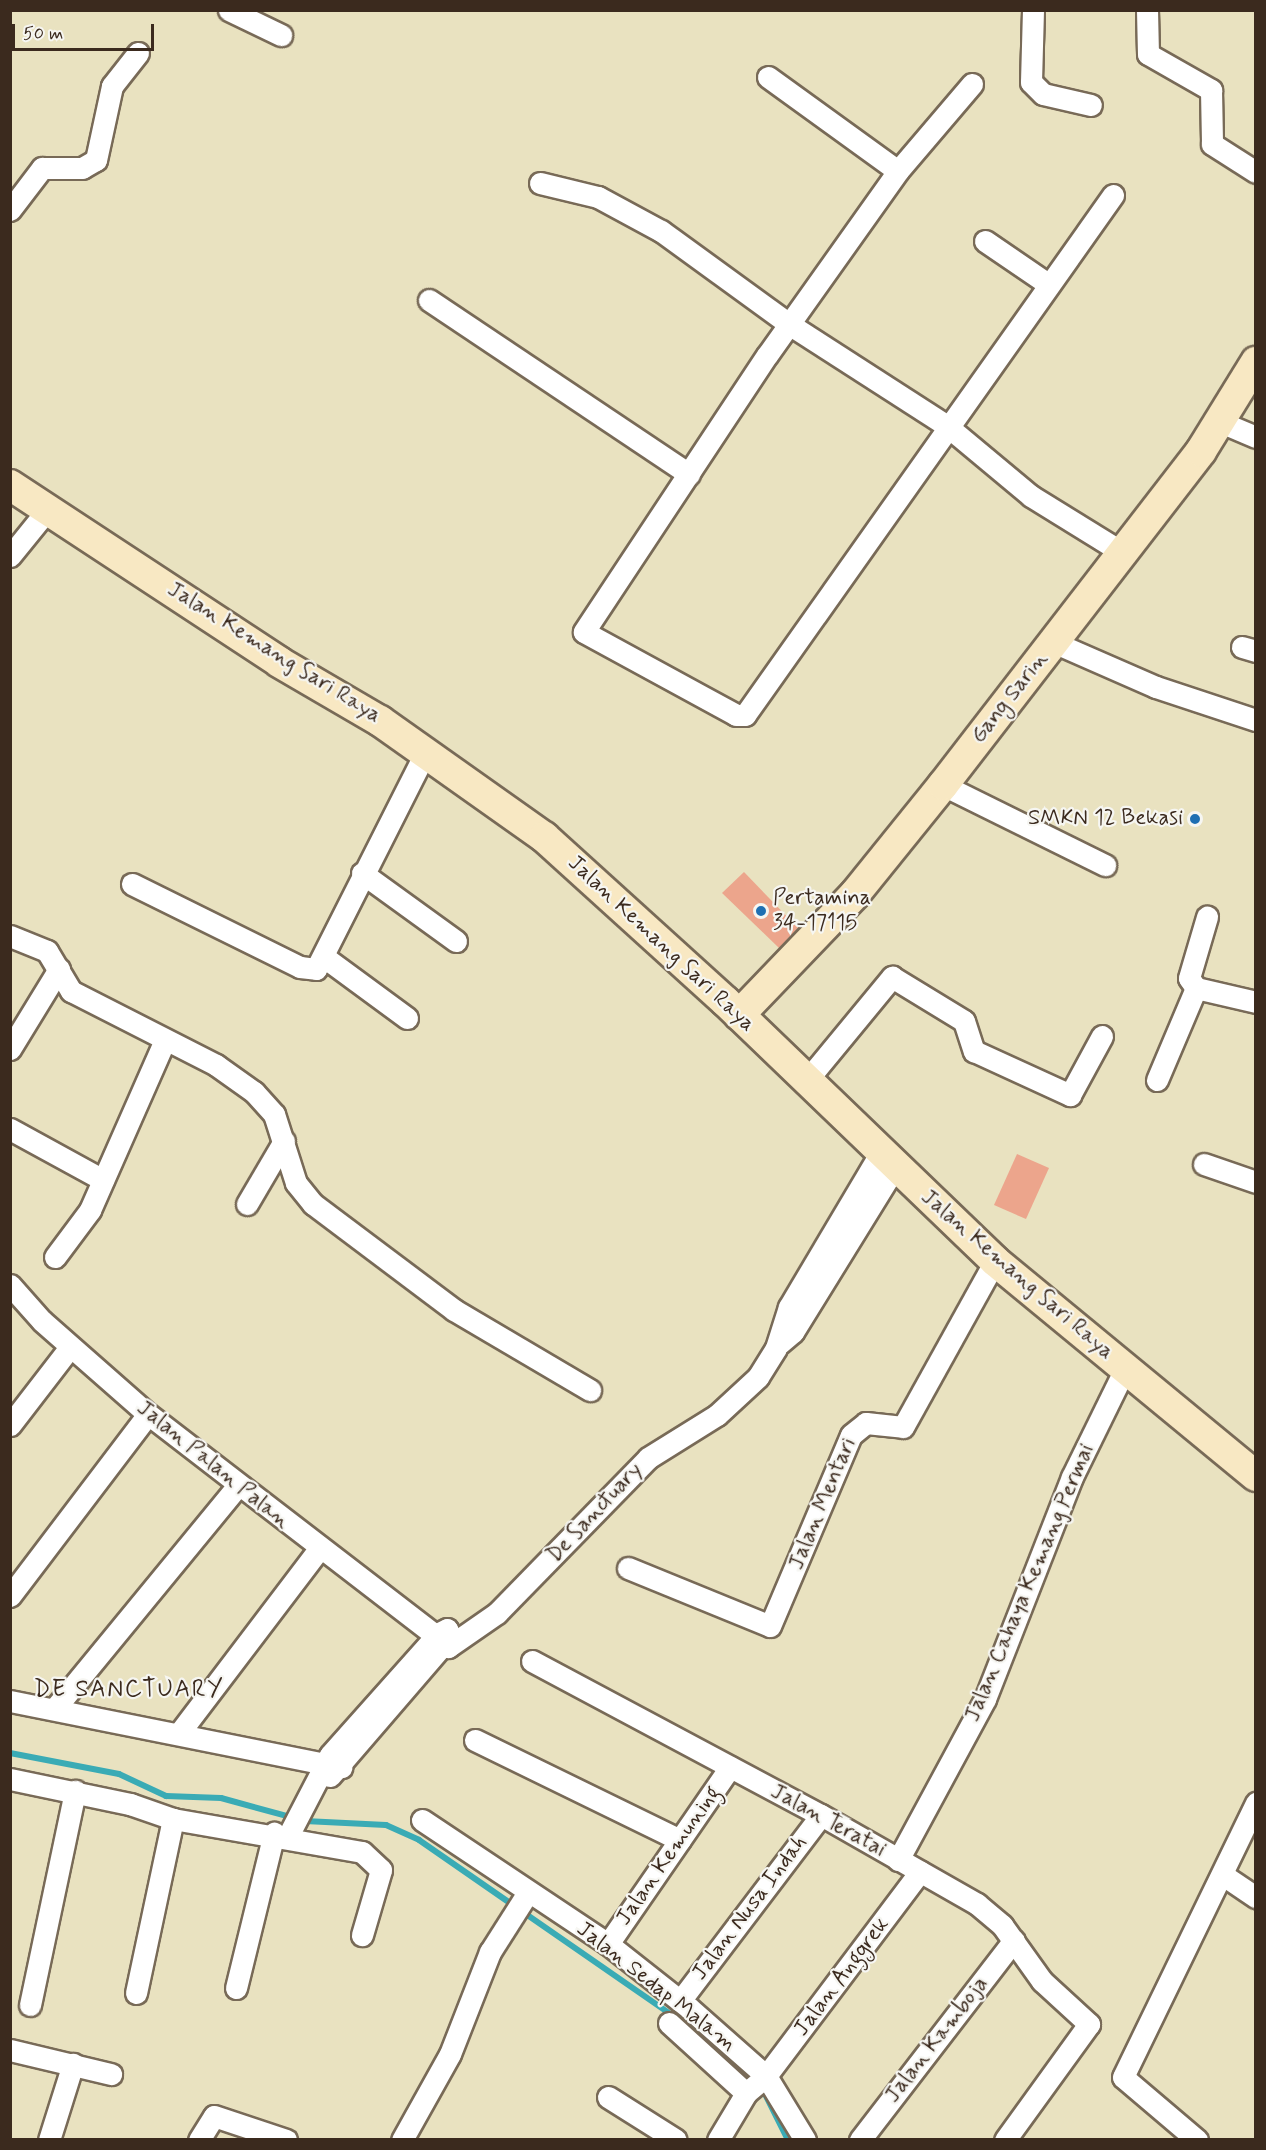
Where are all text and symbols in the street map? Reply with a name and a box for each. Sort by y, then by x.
scale bar [15,12,158,50]
text: 50 m [23,22,63,46]
street label: Jalan Kemang Sari Raya [164,577,384,729]
street label: Gang Sarin [966,647,1054,749]
place label: SMKN 12 Bekasi [1028,806,1183,832]
marker: SMKN 12 Bekasi [1188,812,1202,826]
street label: Jalan Kemang Sari Raya [563,851,759,1037]
place label: Pertamina 34-17115 [773,885,871,936]
marker: Pertamina 34-17115 [754,904,768,918]
street label: Jalan Kemang Sari Raya [916,1185,1118,1365]
street label: Jalan Palan Palan [134,1397,292,1533]
street label: Jalan Mentari [784,1434,862,1574]
street label: Jalan Cahaya Kemang Permai [959,1438,1101,1728]
street label: De Sanctuary [543,1459,647,1567]
district label: DE SANCTUARY [36,1676,222,1704]
street label: Jalan Teratai [765,1778,891,1864]
street label: Jalan Kemuning [612,1782,726,1930]
street label: Jalan Nusa Indah [689,1832,811,1984]
street label: Jalan Anggrek [789,1912,895,2042]
street label: Jalan Sedap Malam [572,1917,740,2057]
street label: Jalan Kamboja [880,1972,994,2108]

